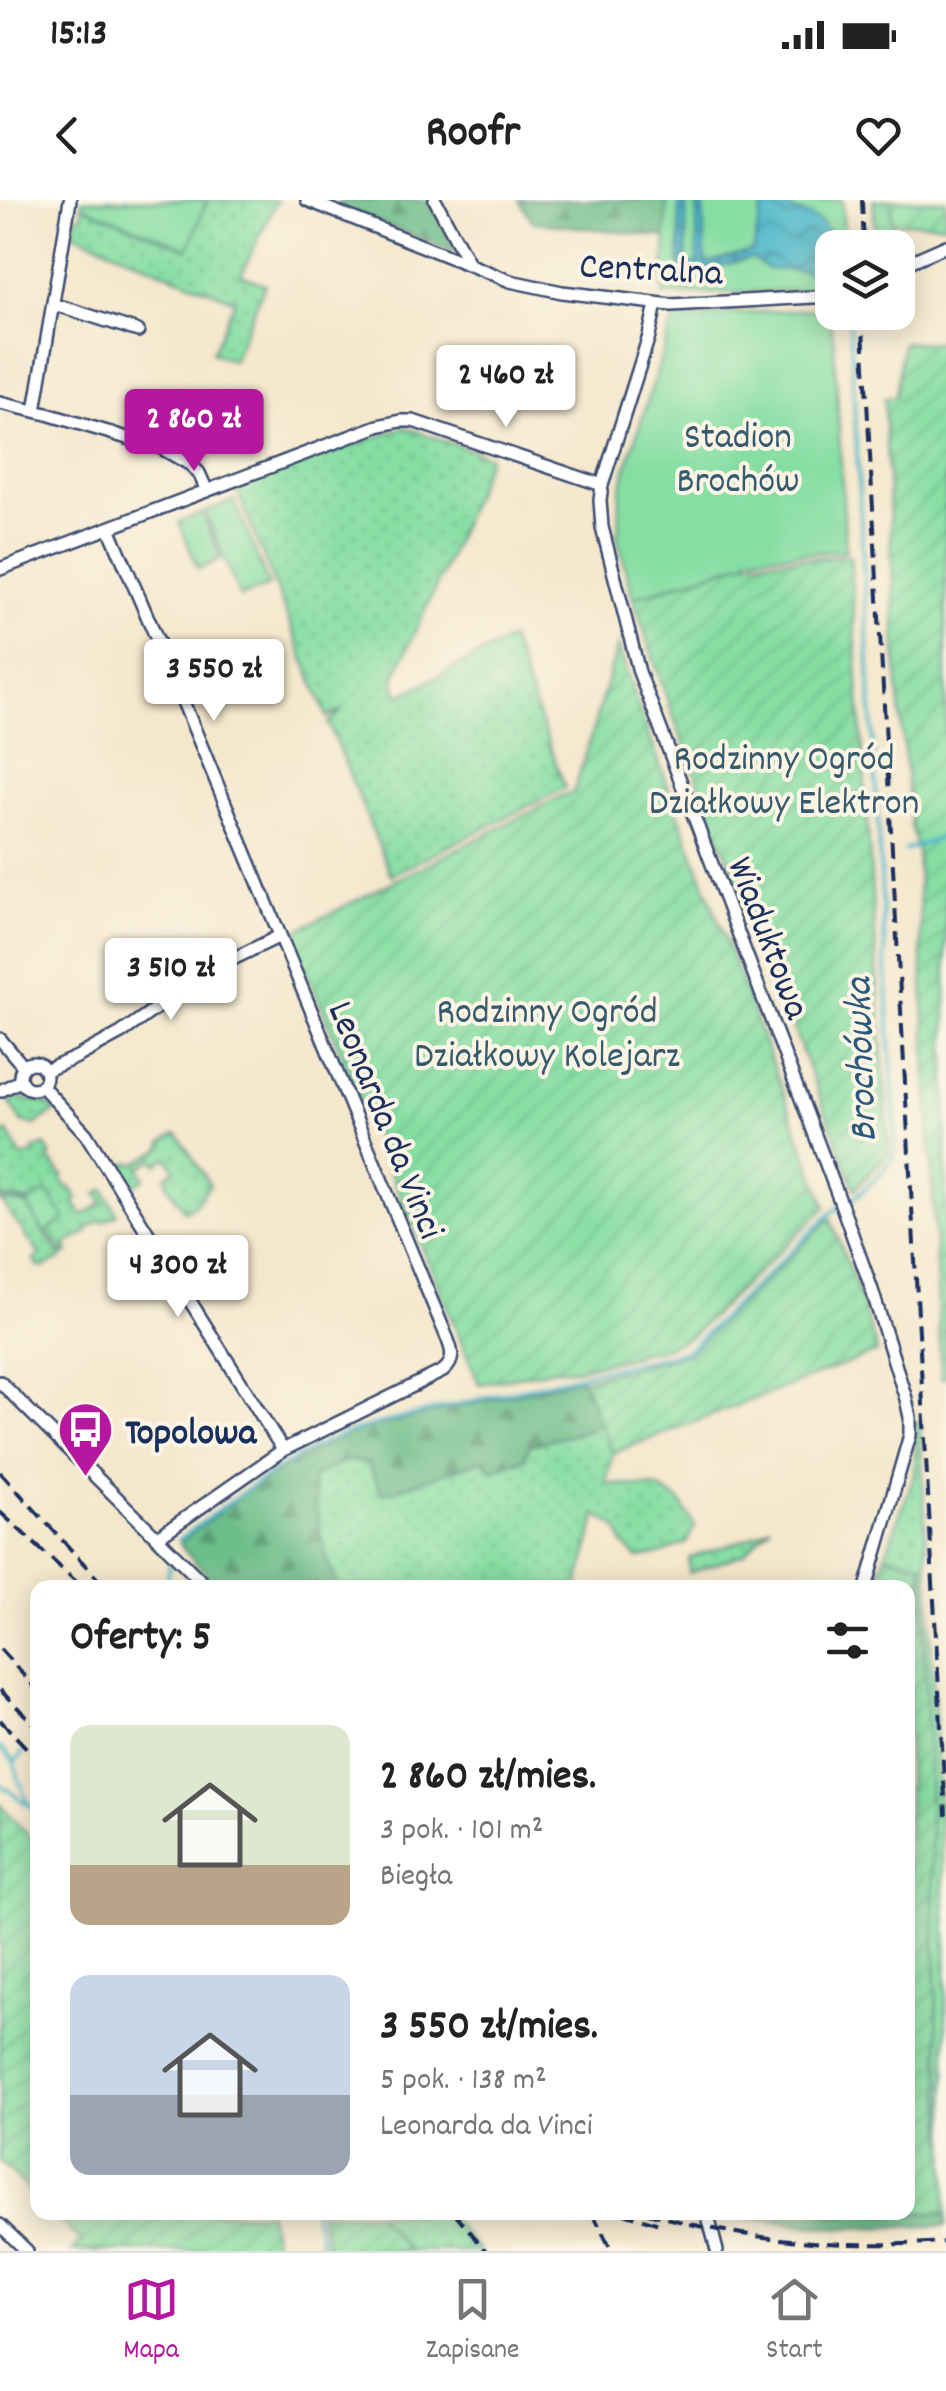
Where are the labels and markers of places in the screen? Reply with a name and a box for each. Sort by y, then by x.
pin: 2 460 zł [403,345,609,430]
pin: 2 860 zł [91,389,297,474]
pin: 3 550 zł [111,639,317,724]
pin: 3 510 zł [68,938,274,1023]
pin: 4 300 zł [75,1235,281,1320]
bus stop icon: Topolowa [56,1400,116,1479]
place label: Topolowa [125,1408,258,1463]

